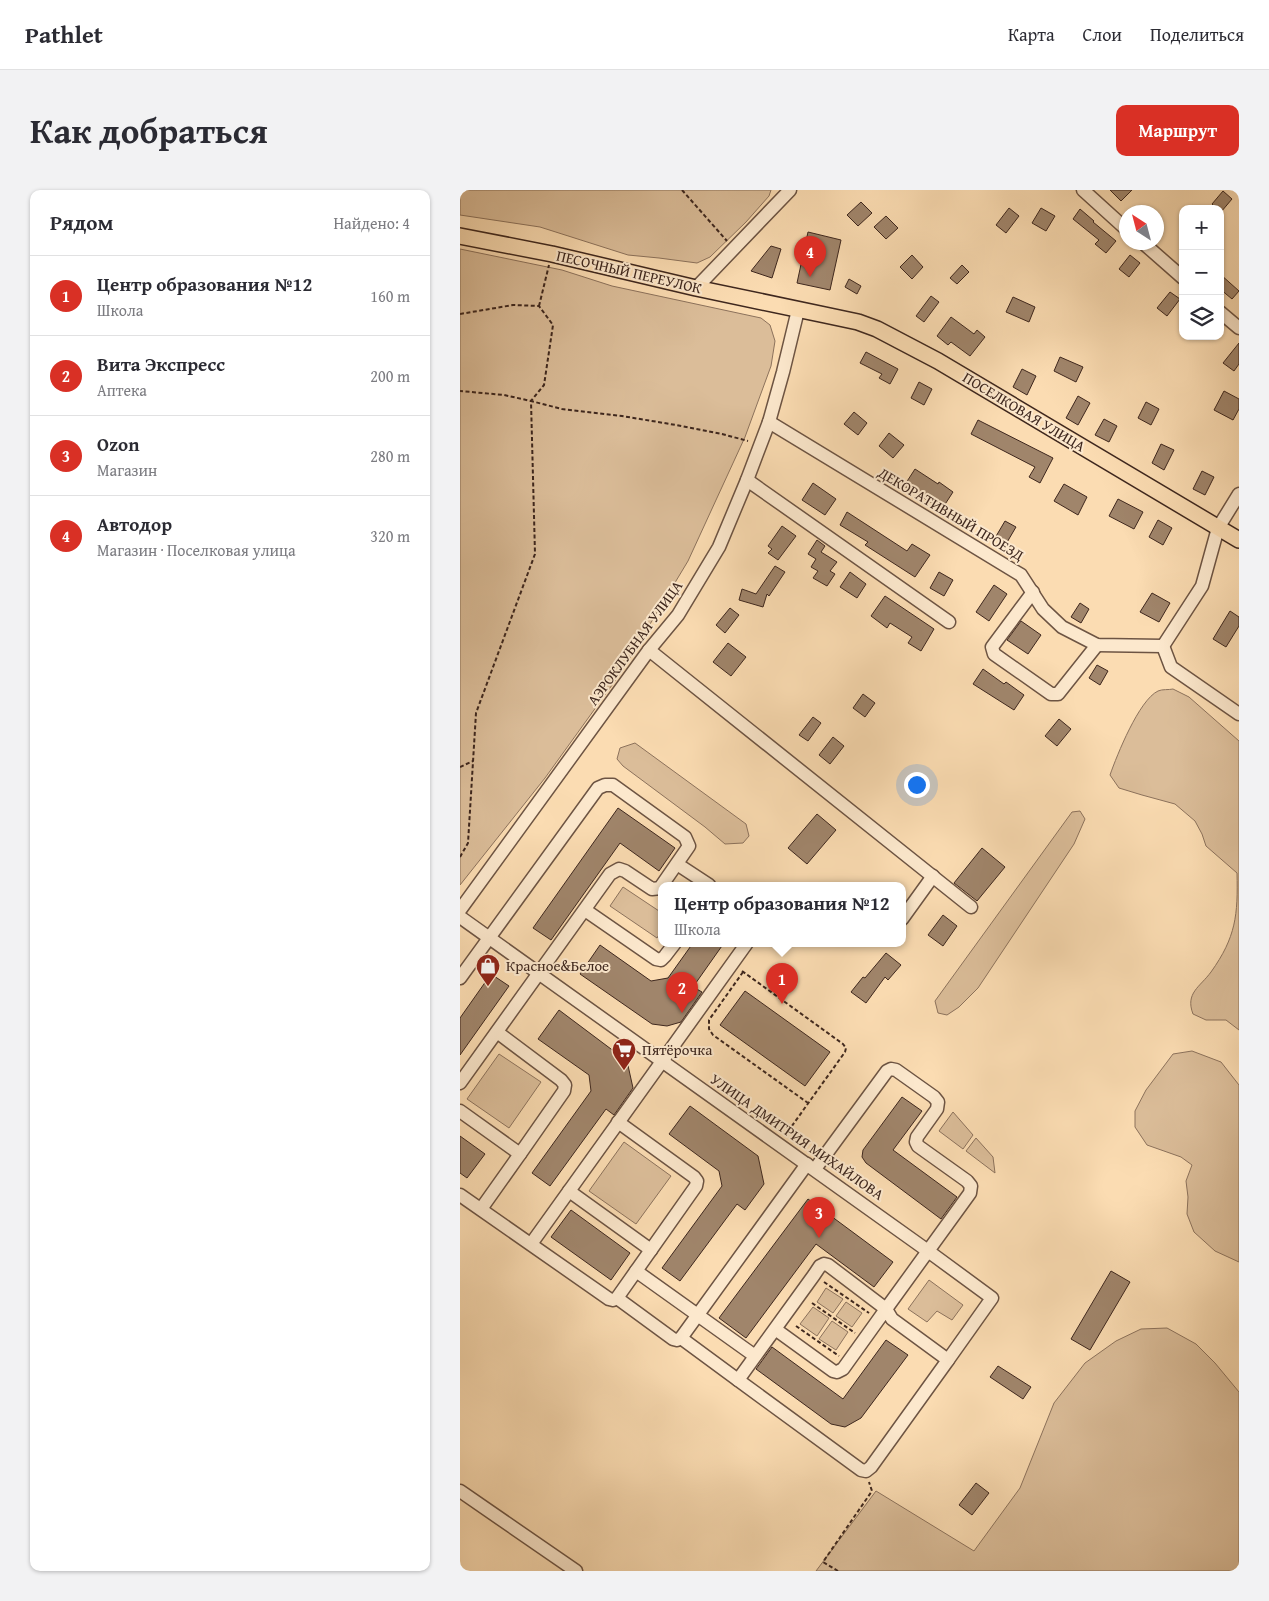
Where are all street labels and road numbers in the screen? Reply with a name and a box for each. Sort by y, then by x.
street label: ПЕСОЧНЫЙ ПЕРЕУЛОК [554,245,705,299]
street label: ПОСЕЛКОВАЯ УЛИЦА [959,367,1089,457]
street label: ДЕКОРАТИВНЫЙ ПРОЕЗД [874,461,1028,566]
street label: АЭРОКЛУБНАЯ УЛИЦА [582,576,687,710]
street label: УЛИЦА ДМИТРИЯ МИХАЙЛОВА [706,1068,888,1205]

